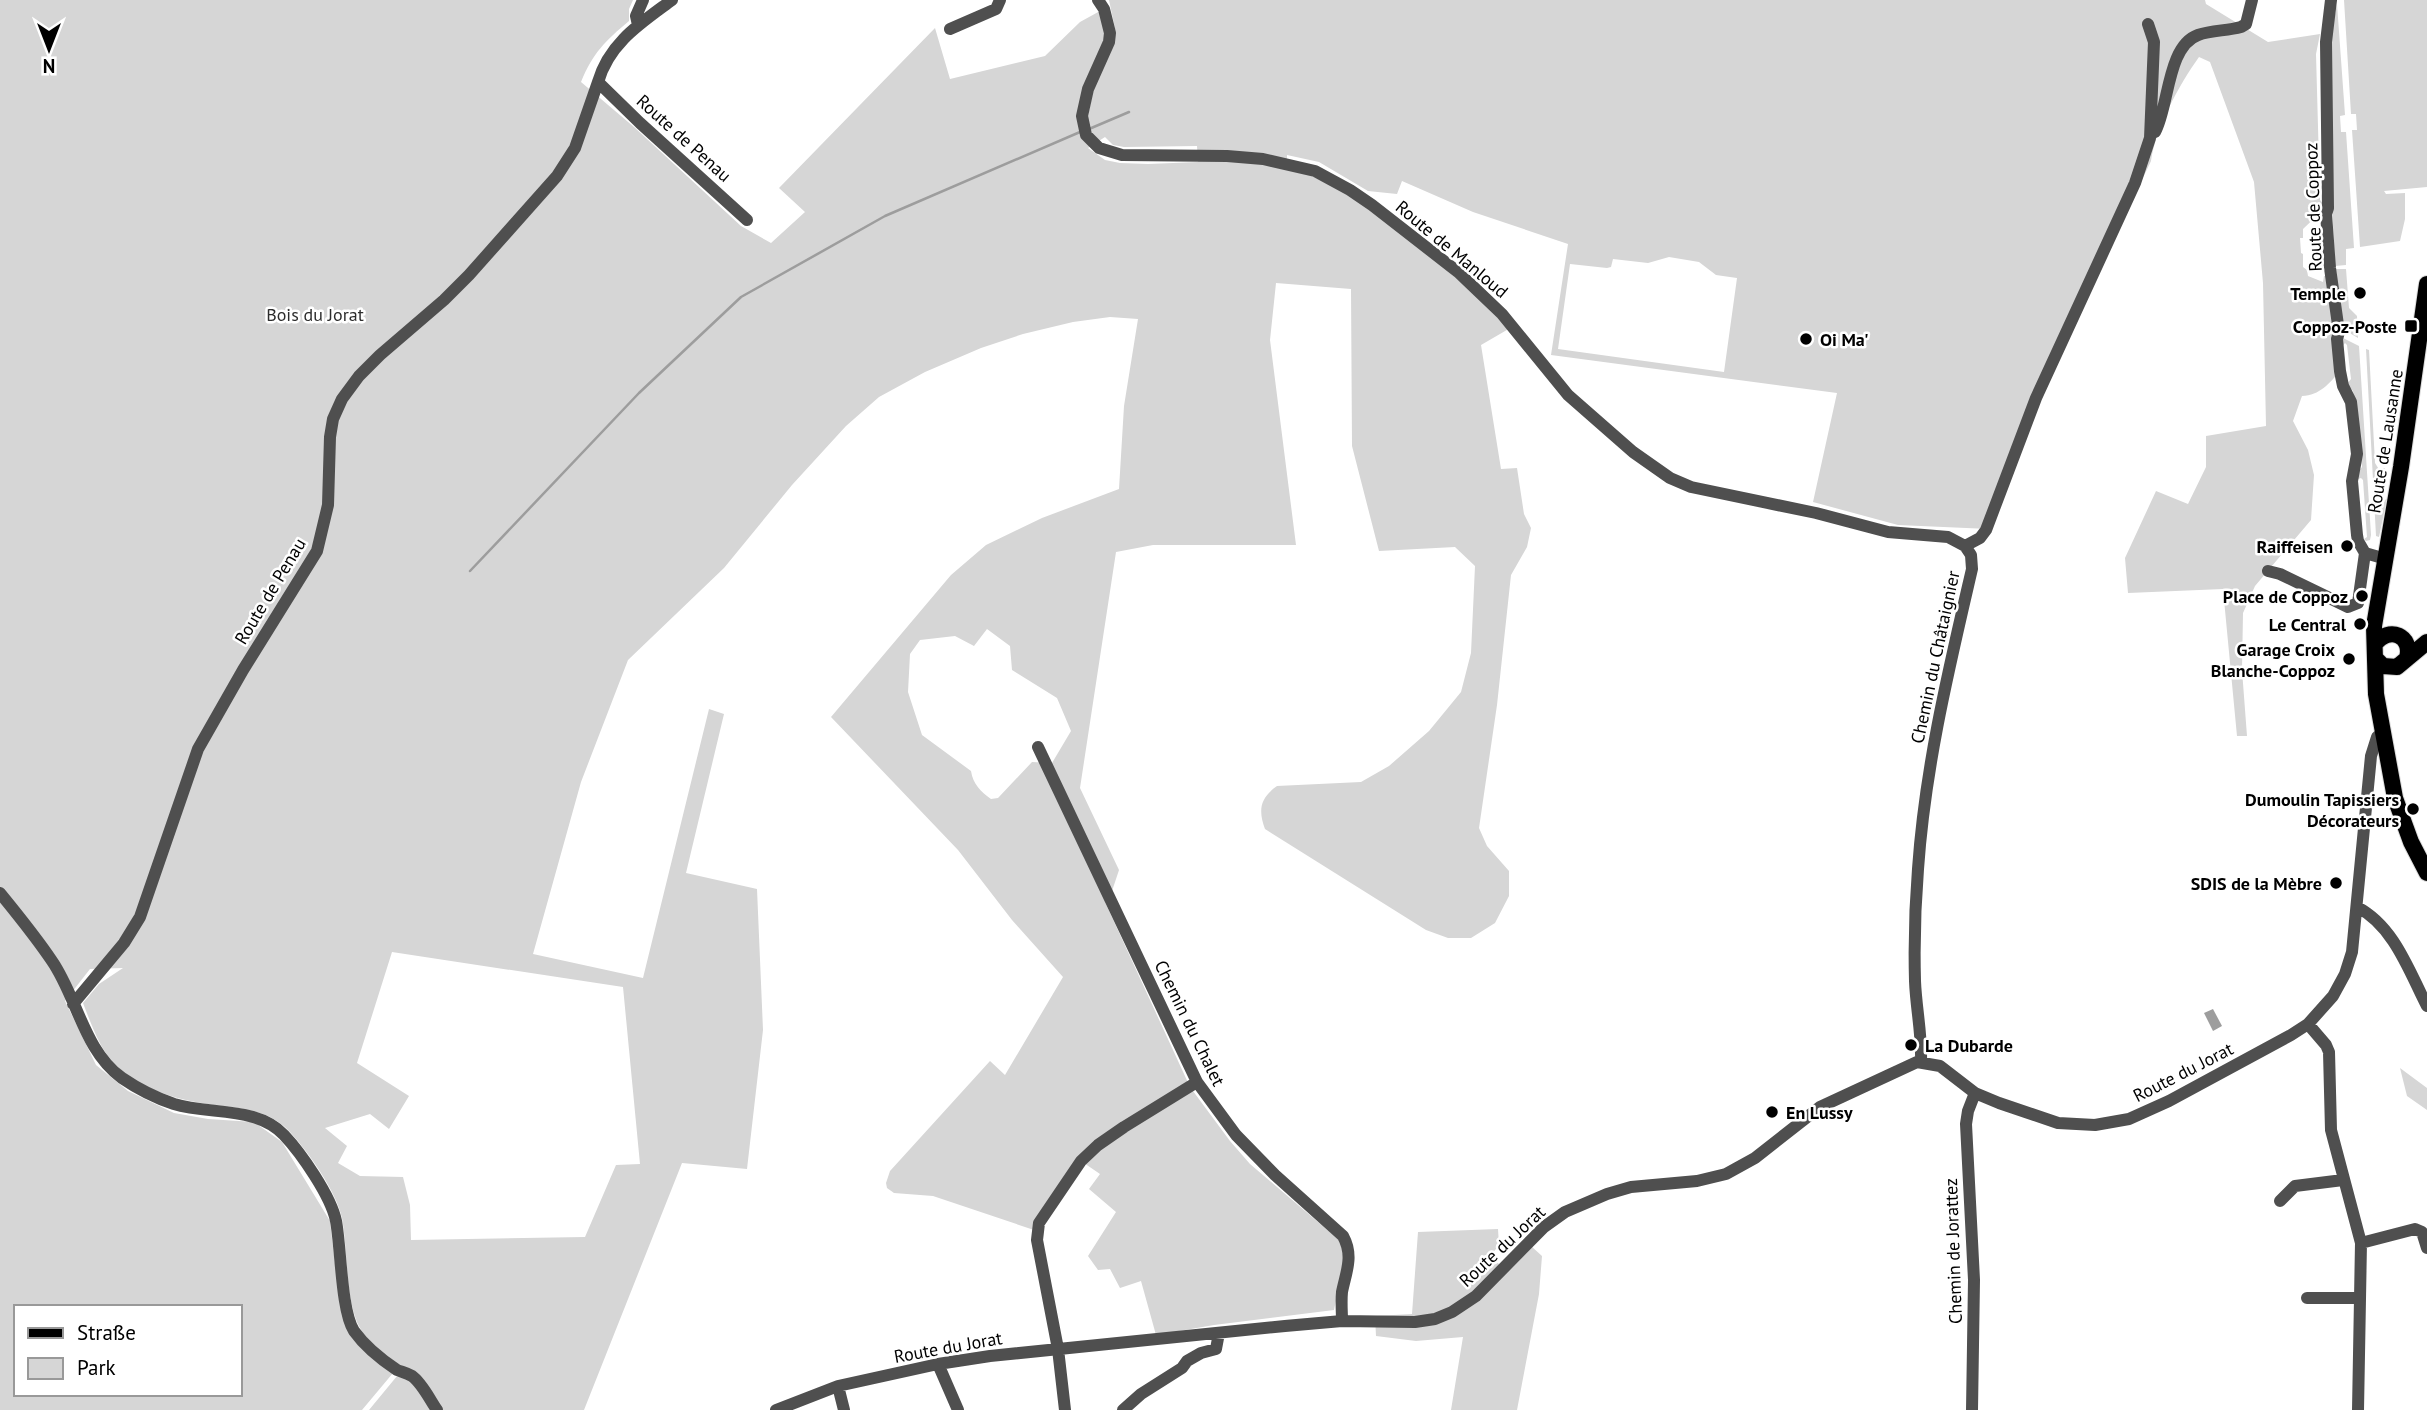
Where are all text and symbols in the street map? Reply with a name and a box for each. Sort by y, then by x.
north arrow [14,14,84,84]
text: N [43,54,55,78]
street label: Route de Penau [632,89,736,187]
street label: Route de Coppoz [2299,142,2327,272]
street label: Route de Manloud [1391,195,1513,303]
place label: Temple [2290,282,2346,305]
marker: Temple [2352,285,2368,301]
park label: Bois du Jorat [266,303,364,326]
place label: Coppoz-Poste [2293,315,2397,338]
marker: Coppoz-Poste [2403,318,2419,334]
place label: Oi Ma' [1820,328,1869,351]
marker: Oi Ma' [1798,331,1814,347]
street label: Route de Lausanne [2362,367,2408,515]
street label: Route de Penau [229,534,311,648]
place label: Raiffeisen [2256,535,2333,558]
marker: Raiffeisen [2339,538,2355,554]
street label: Chemin du Châtaignier [1905,569,1965,745]
place label: Place de Coppoz [2223,585,2348,608]
marker: Place de Coppoz [2354,588,2370,604]
place label: Le Central [2269,613,2347,636]
marker: Le Central [2352,616,2368,632]
place label: Garage Croix Blanche-Coppoz [2211,638,2336,682]
marker: Garage Croix Blanche-Coppoz [2341,651,2357,667]
place label: Dumoulin Tapissiers Décorateurs [2245,788,2399,832]
marker: Dumoulin Tapissiers Décorateurs [2405,801,2421,817]
place label: SDIS de la Mèbre [2191,872,2322,895]
marker: SDIS de la Mèbre [2328,875,2344,891]
street label: Chemin du Chalet [1150,956,1230,1090]
place label: La Dubarde [1925,1034,2013,1057]
marker: La Dubarde [1903,1037,1919,1053]
street label: Route du Jorat [2129,1037,2237,1107]
place label: En Lussy [1786,1101,1853,1124]
marker: En Lussy [1764,1104,1780,1120]
street label: Chemin de Jorattez [1939,1178,1967,1324]
street label: Route du Jorat [1454,1200,1550,1292]
legend [14,1305,242,1396]
text: Straße [77,1319,136,1346]
street label: Route du Jorat [892,1326,1004,1368]
text: Park [77,1354,116,1381]

